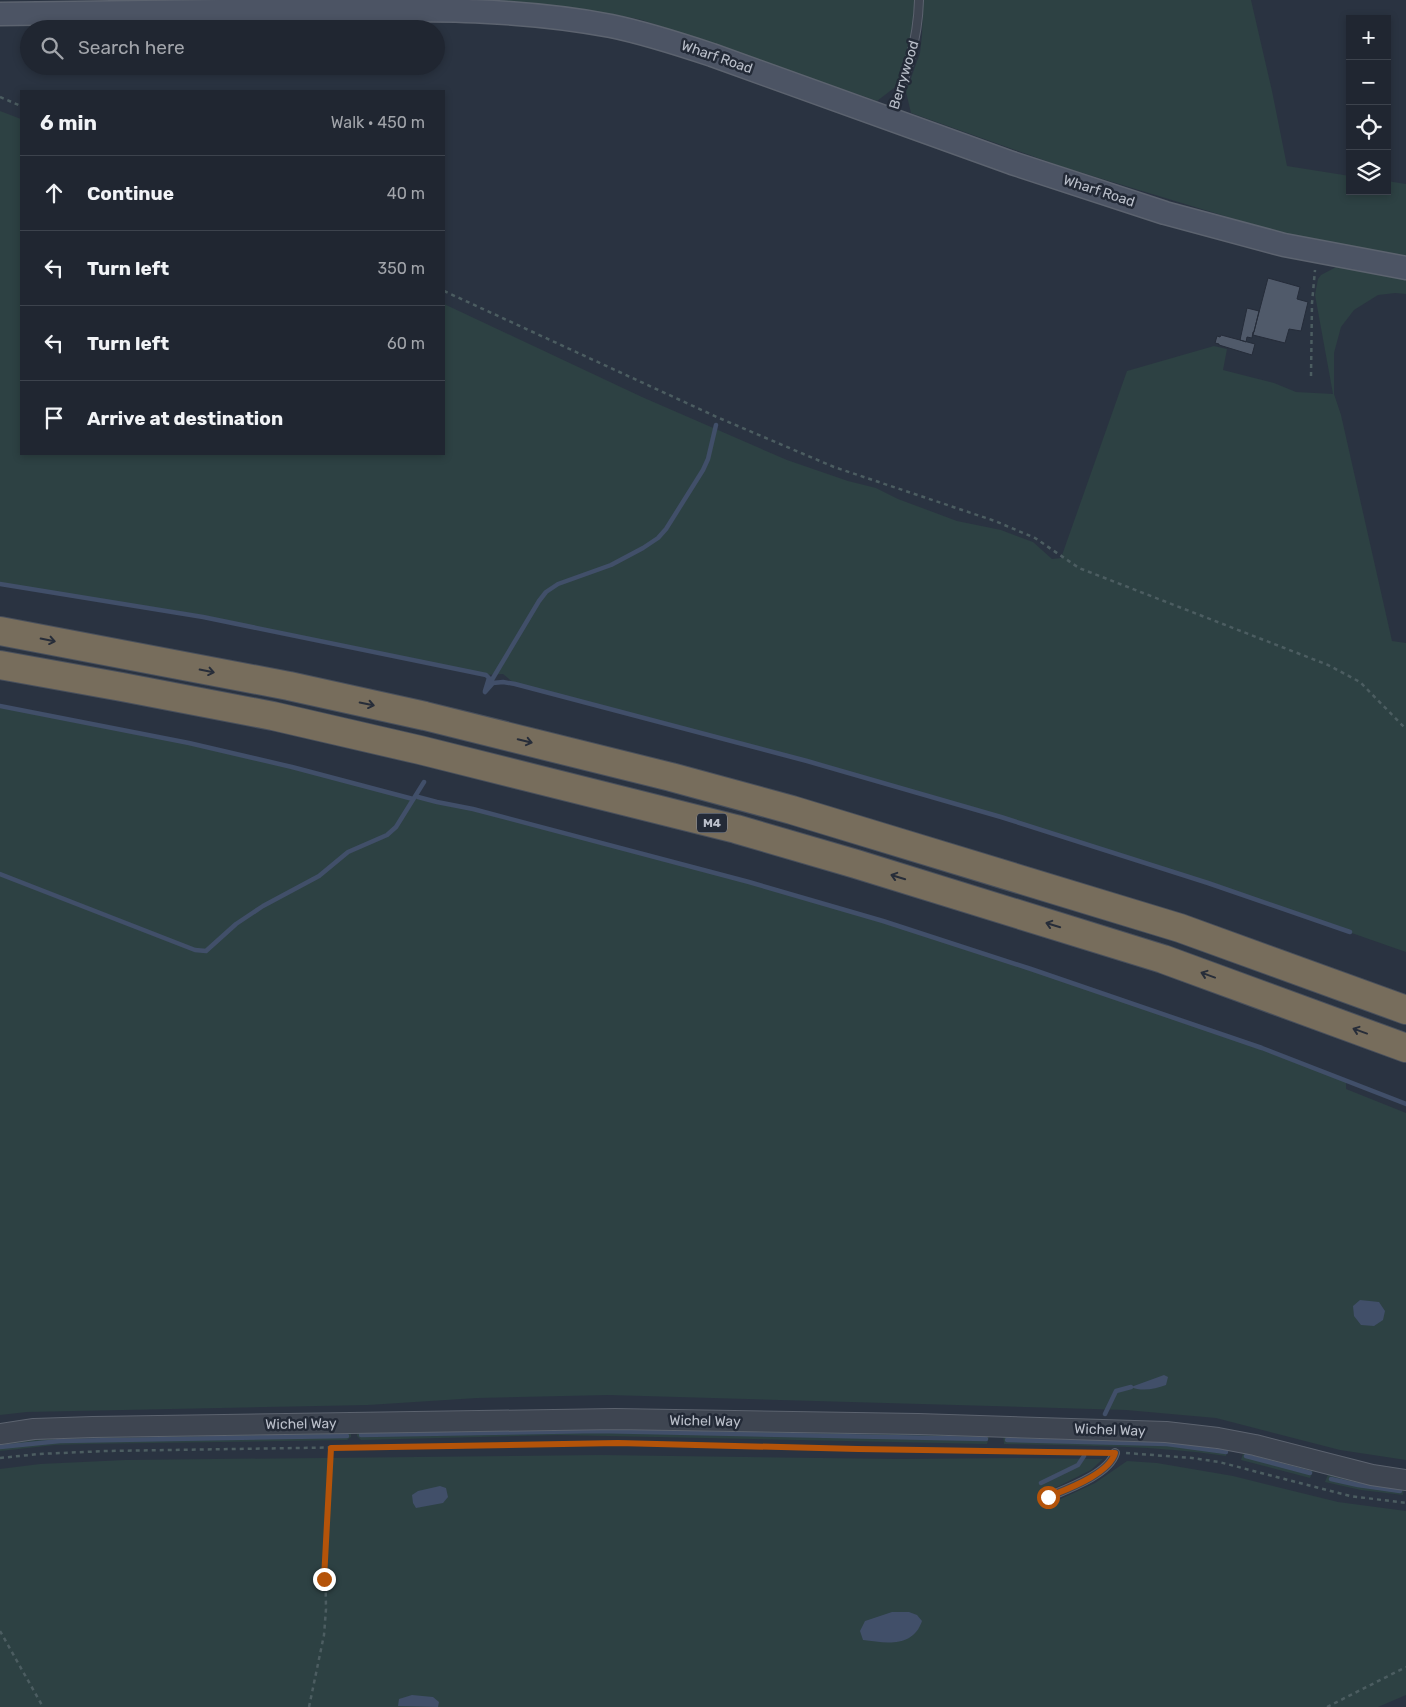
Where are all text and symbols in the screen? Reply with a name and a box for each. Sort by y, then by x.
map controls [1346,15,1391,195]
button: + [1346,15,1391,60]
search box [20,20,445,75]
icon: search [38,34,66,62]
text: Search here [78,36,185,59]
street label: Wharf Road [679,37,755,77]
street label: Berrywood [885,39,923,111]
button: − [1346,60,1391,105]
button: locate [1346,105,1391,150]
text: 6 min [40,110,97,135]
text: Walk · 450 m [331,113,425,132]
button: layers [1346,150,1391,195]
street label: Wharf Road [1061,171,1137,211]
icon: ahead [40,179,68,207]
text: Continue [87,182,174,205]
text: 40 m [387,184,425,203]
icon: left [40,254,68,282]
text: Turn left [87,257,169,280]
text: 350 m [378,259,425,278]
icon: left [40,329,68,357]
text: Turn left [87,332,169,355]
text: 60 m [387,334,425,353]
icon: arrive [40,404,68,432]
text: Arrive at destination [87,407,283,430]
one-way arrow [40,636,56,645]
one-way arrow [199,667,215,676]
one-way arrow [358,699,374,709]
one-way arrow [516,737,532,746]
road number: M4 [697,814,727,832]
one-way arrow [890,871,906,881]
one-way arrow [1046,919,1062,929]
one-way arrow [1201,970,1216,979]
one-way arrow [1353,1026,1368,1035]
street label: Wichel Way [669,1412,741,1430]
street label: Wichel Way [265,1415,337,1433]
street label: Wichel Way [1074,1420,1146,1440]
route start [1037,1486,1060,1509]
route end [313,1568,336,1591]

